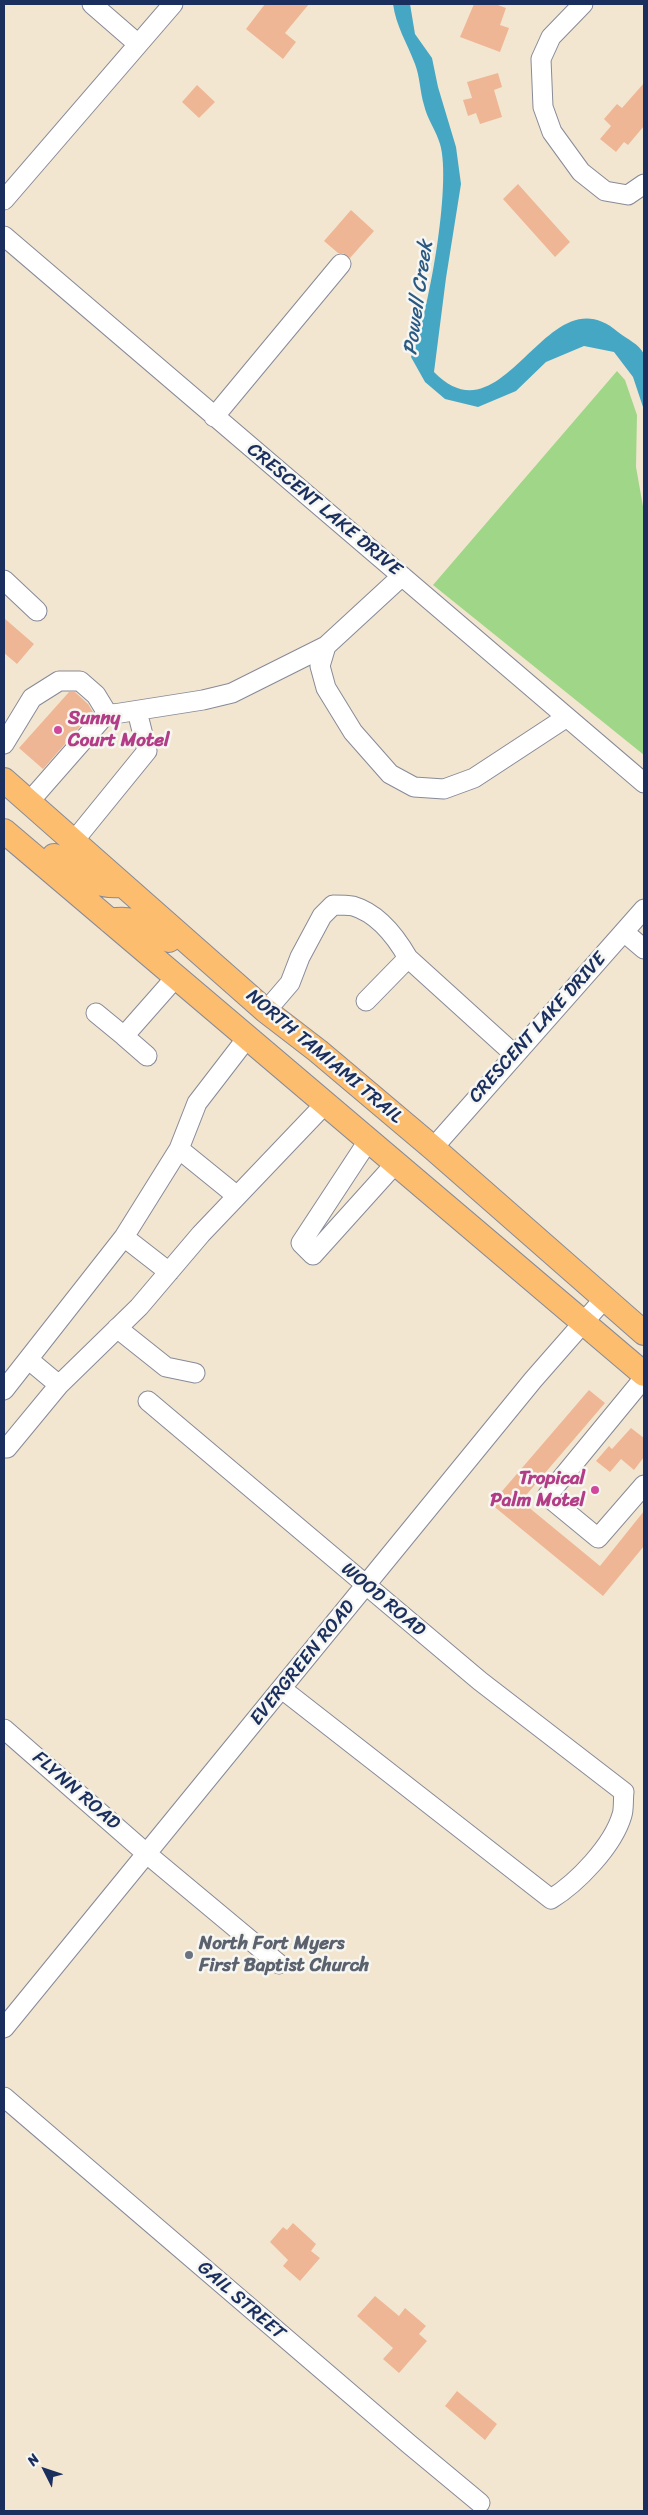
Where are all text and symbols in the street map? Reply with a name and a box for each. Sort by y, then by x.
water label: Powell Creek [399,239,439,357]
street label: CRESCENT LAKE DRIVE [242,439,406,581]
place label: Sunny Court Motel [68,708,169,752]
marker: Sunny Court Motel [52,724,64,736]
street label: CRESCENT LAKE DRIVE [464,948,612,1108]
street label: NORTH TAMIAMI TRAIL [241,985,407,1129]
place label: Tropical Palm Motel [490,1468,585,1512]
marker: Tropical Palm Motel [589,1484,601,1496]
street label: WOOD ROAD [336,1558,430,1642]
street label: EVERGREEN ROAD [246,1596,360,1730]
street label: FLYNN ROAD [28,1747,124,1835]
place label: North Fort Myers First Baptist Church [199,1933,369,1977]
marker: North Fort Myers First Baptist Church [183,1949,195,1961]
street label: GAIL STREET [192,2257,290,2345]
north arrow [20,2445,70,2495]
text: N [21,2448,46,2472]

